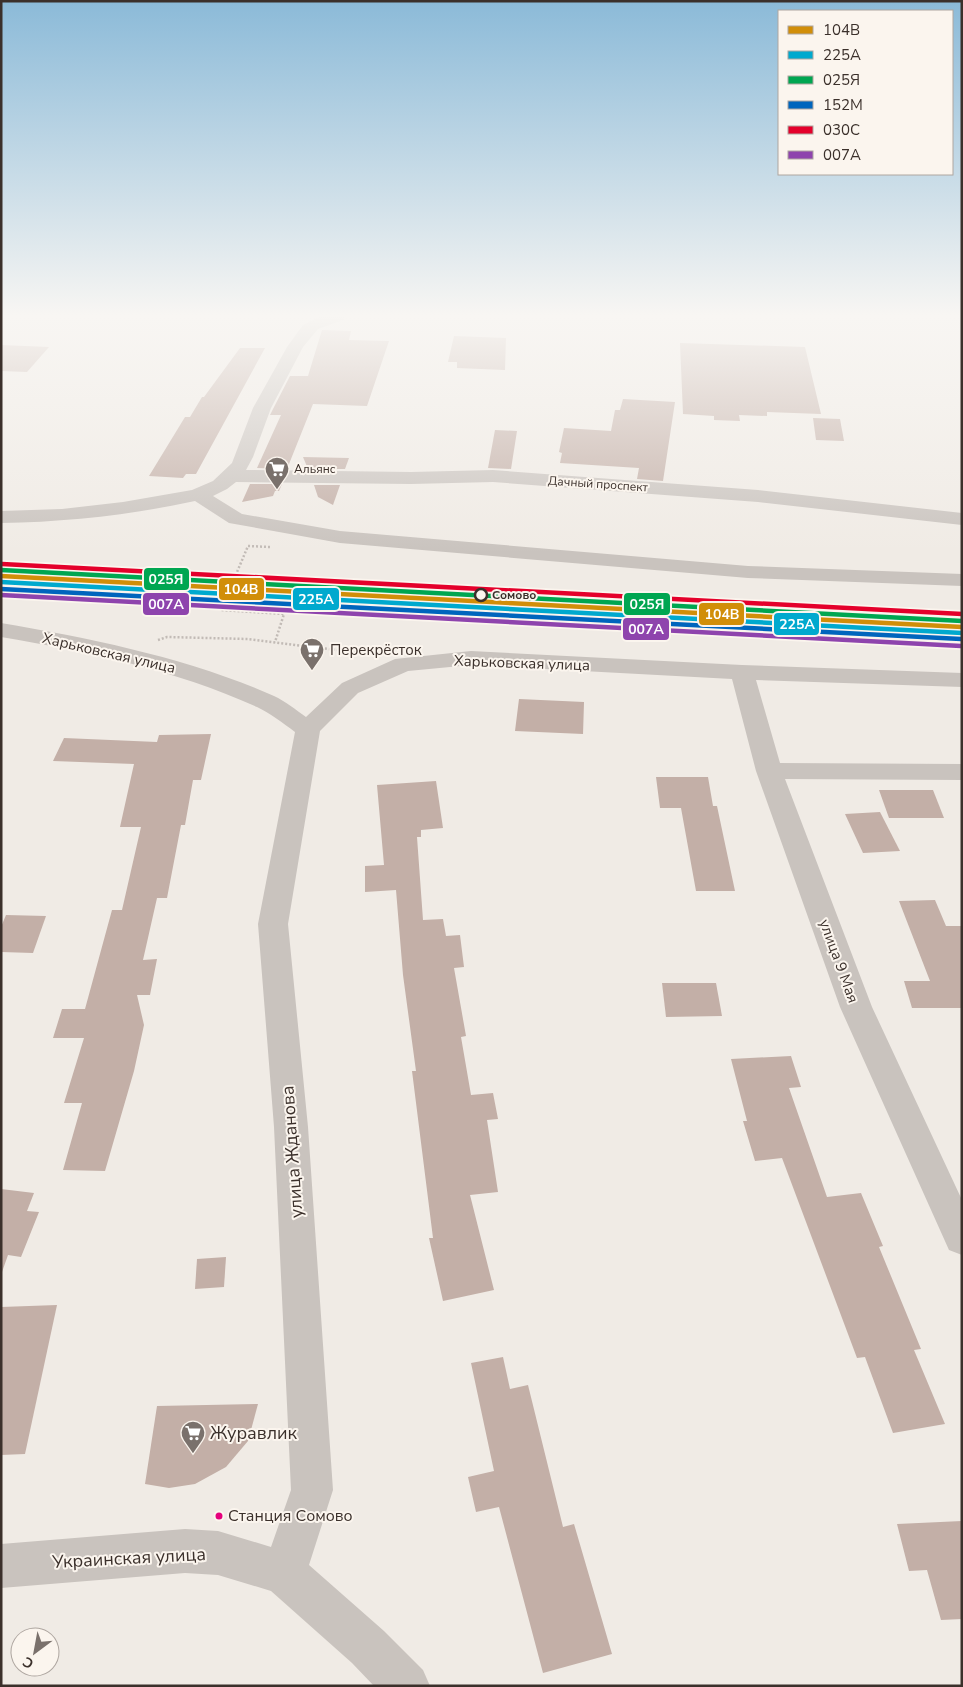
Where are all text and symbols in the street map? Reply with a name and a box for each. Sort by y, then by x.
legend [778,10,953,175]
text: 104В [823,20,860,40]
text: 225А [823,45,861,65]
text: 025Я [823,70,860,90]
text: 152М [823,95,863,115]
text: 030C [823,120,860,140]
text: 007А [823,145,861,165]
supermarket icon: Альянс [264,456,290,490]
place label: Альянс [294,461,336,477]
street label: Дачный проспект [548,473,649,496]
line badge: 025Я [143,567,190,591]
text: 025Я [149,570,183,589]
line badge: 104В [218,577,265,601]
text: 104В [224,580,258,599]
line badge: 225А [292,587,340,611]
place label: Сомово [492,587,536,603]
marker: Сомово [474,588,488,602]
text: 225А [298,590,334,609]
line badge: 007А [142,592,190,616]
line badge: 025Я [623,592,671,616]
text: 007А [148,595,184,614]
text: 025Я [630,595,664,614]
line badge: 104В [698,602,745,626]
text: 104В [705,605,739,624]
line badge: 225А [773,612,820,636]
text: 225А [779,615,815,634]
line badge: 007А [622,617,670,641]
text: 007А [628,620,664,639]
street label: Харьковская улица [40,628,178,678]
supermarket icon: Перекрёсток [299,637,325,671]
place label: Перекрёсток [330,640,422,660]
street label: Харьковская улица [454,651,590,675]
street label: улица 9 Мая [815,916,863,1006]
street label: улица Жданова [275,1085,309,1219]
supermarket icon: Журавлик [180,1420,206,1454]
place label: Журавлик [210,1421,297,1445]
place label: Станция Сомово [228,1505,353,1527]
marker: Станция Сомово [214,1511,224,1521]
street label: Украинская улица [51,1542,206,1574]
north arrow [10,1627,60,1677]
text: С [19,1652,37,1673]

